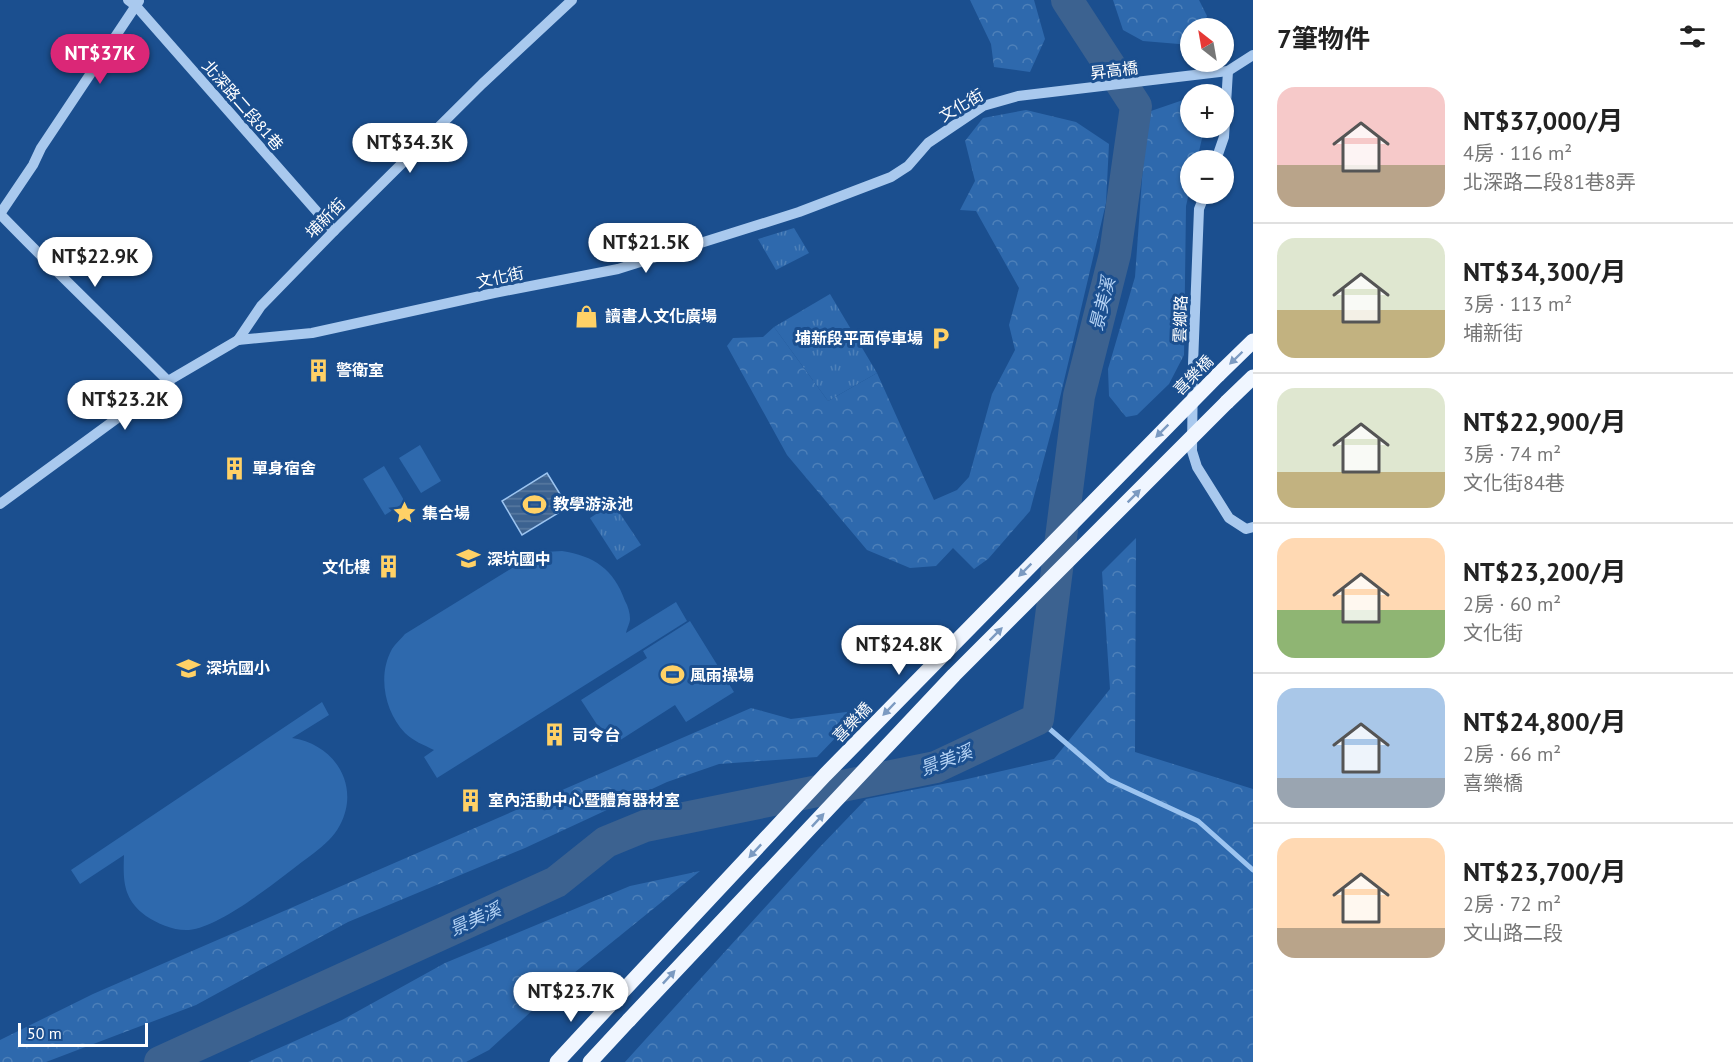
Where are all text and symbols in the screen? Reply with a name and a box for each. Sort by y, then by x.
north arrow [1180,18,1234,72]
map controls [1180,18,1234,204]
icon: filters [1676,20,1709,53]
text: 7筆物件 [1277,22,1370,55]
pin: NT$37K [51,34,149,85]
text: NT$37K [65,40,135,66]
street label: 北深路二段81巷 [198,56,288,154]
street label: 昇高橋 [1089,57,1139,83]
street label: 文化街 [935,84,987,126]
button: + [1180,84,1234,138]
text: NT$37,000/月 [1463,104,1623,137]
icon: home [1325,111,1397,183]
pin: NT$34.3K [348,123,472,174]
text: NT$34.3K [366,129,454,155]
text: 4房 · 116 m² [1463,140,1572,166]
button: − [1180,150,1234,204]
text: 北深路二段81巷8弄 [1463,169,1636,195]
street label: 埔新街 [301,194,349,242]
pin: NT$21.5K [584,223,708,274]
text: NT$21.5K [602,229,690,255]
pin: NT$22.9K [33,237,157,288]
text: NT$22.9K [51,243,139,269]
text: NT$34,300/月 [1463,255,1626,288]
street label: 文化街 [474,262,526,292]
icon: home [1325,262,1397,334]
water label: 景美溪 [1084,272,1120,333]
text: 3房 · 113 m² [1463,291,1572,317]
street label: 雲鄉路 [1169,295,1191,343]
shop icon: 讀書人文化廣場 [574,303,600,329]
place label: 讀書人文化廣場 [605,306,717,326]
text: 埔新街 [1463,320,1523,346]
parking icon: 埔新段平面停車場 [928,325,954,351]
place label: 埔新段平面停車場 [795,328,923,348]
one-way arrow [1229,350,1243,364]
street label: 喜樂橋 [1169,351,1217,399]
building icon: 警衛室 [305,357,331,383]
place label: 警衛室 [336,360,384,380]
pin: NT$23.2K [63,380,187,431]
text: NT$23.2K [81,386,169,412]
text: NT$22,900/月 [1463,405,1626,438]
icon: home [1325,412,1397,484]
one-way arrow [1156,424,1170,438]
text: 3房 · 74 m² [1463,441,1561,467]
building icon: 單身宿舍 [221,455,247,481]
place label: 單身宿舍 [252,458,316,478]
text: 文化街84巷 [1463,470,1565,496]
one-way arrow [1126,489,1140,503]
sports icon: 教學游泳池 [522,491,548,517]
place label: 教學游泳池 [553,494,633,514]
place icon: 集合場 [391,500,417,526]
place label: 集合場 [422,503,470,523]
school or university icon: 深坑國中 [456,546,482,572]
place label: 深坑國中 [487,549,551,569]
building icon: 文化樓 [375,554,401,580]
text: NT$23,200/月 [1463,555,1626,588]
place label: 文化樓 [322,557,370,577]
one-way arrow [1019,562,1033,576]
icon: home [1325,562,1397,634]
text: 2房 · 60 m² [1463,591,1561,617]
text: 文化街 [1463,620,1523,646]
pin: NT$24.8K [837,625,961,676]
one-way arrow [988,627,1002,641]
text: NT$24.8K [855,631,943,657]
school or university icon: 深坑國小 [175,655,201,681]
place label: 深坑國小 [206,658,270,678]
sports icon: 風雨操場 [659,662,685,688]
place label: 風雨操場 [690,665,754,685]
street label: 喜樂橋 [828,698,876,746]
one-way arrow [882,702,896,717]
text: NT$24,800/月 [1463,705,1626,738]
icon: home [1325,712,1397,784]
building icon: 司令台 [541,722,567,748]
place label: 司令台 [572,725,620,745]
water label: 景美溪 [917,739,978,780]
text: 2房 · 66 m² [1463,741,1561,767]
text: 喜樂橋 [1463,770,1523,796]
building icon: 室內活動中心暨體育器材室 [457,787,483,813]
place label: 室內活動中心暨體育器材室 [488,790,680,810]
one-way arrow [810,813,824,827]
one-way arrow [748,843,762,857]
text: NT$23,700/月 [1463,855,1626,888]
icon: home [1325,862,1397,934]
text: 2房 · 72 m² [1463,891,1561,917]
water label: 景美溪 [446,896,507,940]
text: 文山路二段 [1463,920,1563,946]
one-way arrow [662,970,675,985]
pin: NT$23.7K [509,972,633,1023]
text: NT$23.7K [527,978,615,1004]
scale bar [18,1020,148,1048]
text: 50 m [27,1023,62,1043]

